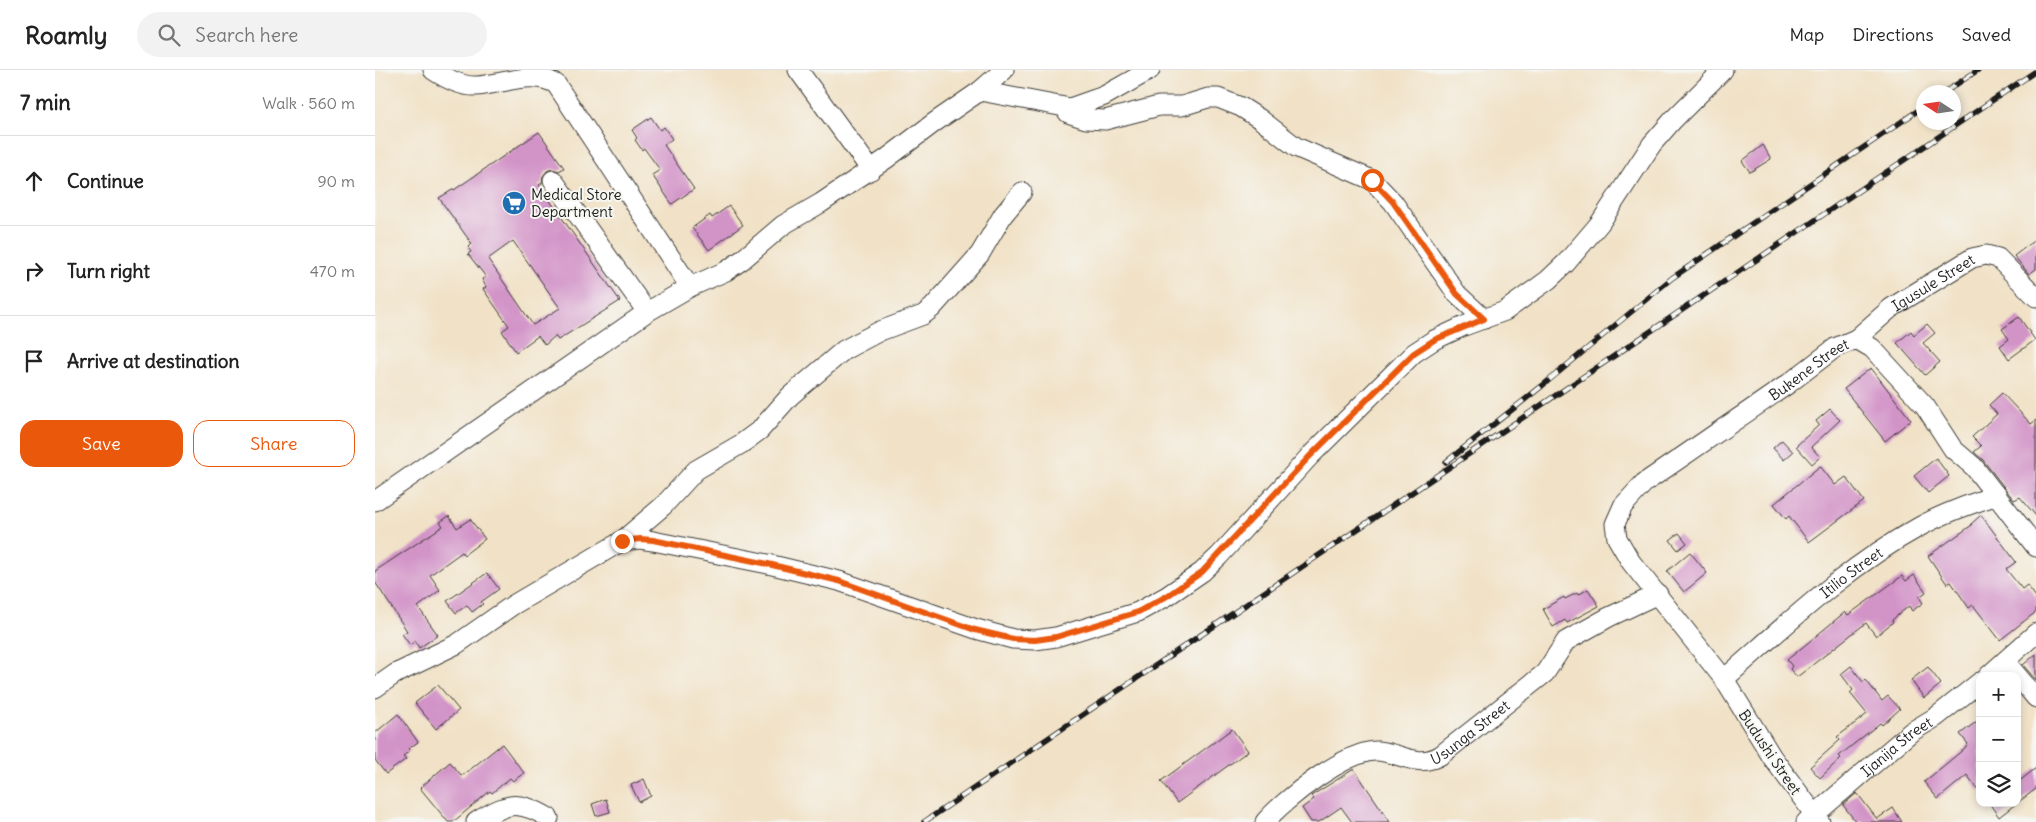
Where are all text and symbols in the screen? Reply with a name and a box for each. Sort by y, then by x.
search box [137,12,487,57]
text: Roamly [25,20,107,50]
icon: search [155,21,183,49]
text: Search here [195,23,298,47]
text: Map [1789,23,1824,46]
text: Directions [1852,23,1934,46]
text: Saved [1962,23,2011,46]
north arrow [1916,85,1961,130]
text: 7 min [20,89,71,116]
text: Walk · 560 m [262,93,355,113]
icon: ahead [20,167,48,195]
text: Continue [67,169,144,193]
route start [1361,169,1384,192]
text: 90 m [317,171,355,191]
place label: Medical Store Department [531,185,622,221]
supermarket icon: Medical Store Department [501,190,527,216]
street label: Igusule Street [1888,249,1978,315]
icon: right [20,257,48,285]
text: Turn right [67,259,150,283]
text: 470 m [310,261,355,281]
street label: Bukene Street [1765,334,1851,404]
icon: arrive [20,347,48,375]
text: Arrive at destination [67,349,240,373]
button: Save [20,420,183,467]
button: Share [193,420,355,467]
route end [611,530,634,553]
street label: Itilio Street [1816,543,1886,602]
map controls [1976,672,2021,807]
button: + [1976,672,2021,717]
street label: Usunga Street [1427,695,1513,768]
street label: Budushi Street [1735,706,1805,798]
street label: Ijanija Street [1857,712,1935,780]
button: − [1976,717,2021,762]
button: layers [1976,762,2021,807]

